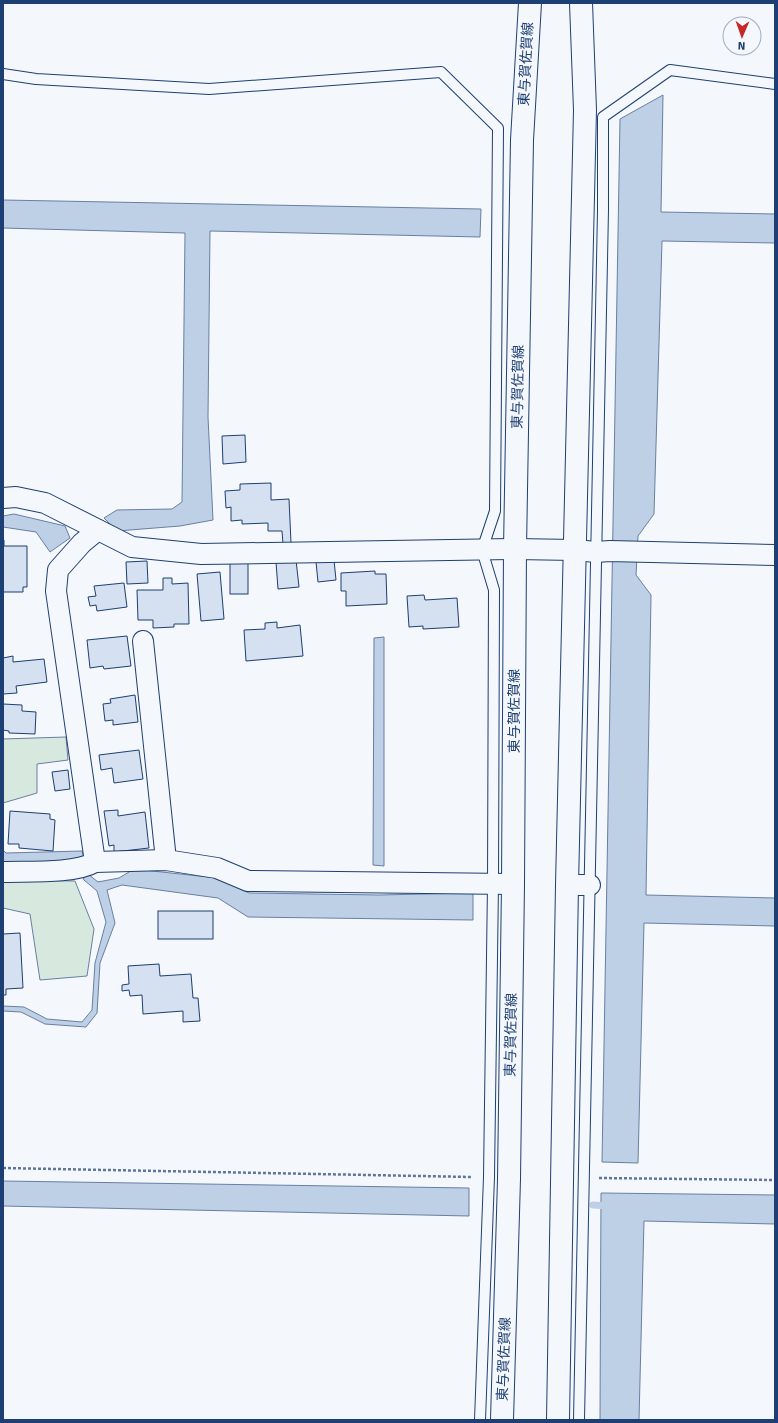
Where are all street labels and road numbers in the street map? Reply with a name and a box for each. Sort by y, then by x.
street label: 東与賀佐賀線 [515,22,537,106]
street label: 東与賀佐賀線 [509,345,527,429]
street label: 東与賀佐賀線 [506,669,523,753]
street label: 東与賀佐賀線 [502,993,520,1077]
street label: 東与賀佐賀線 [494,1317,514,1401]

